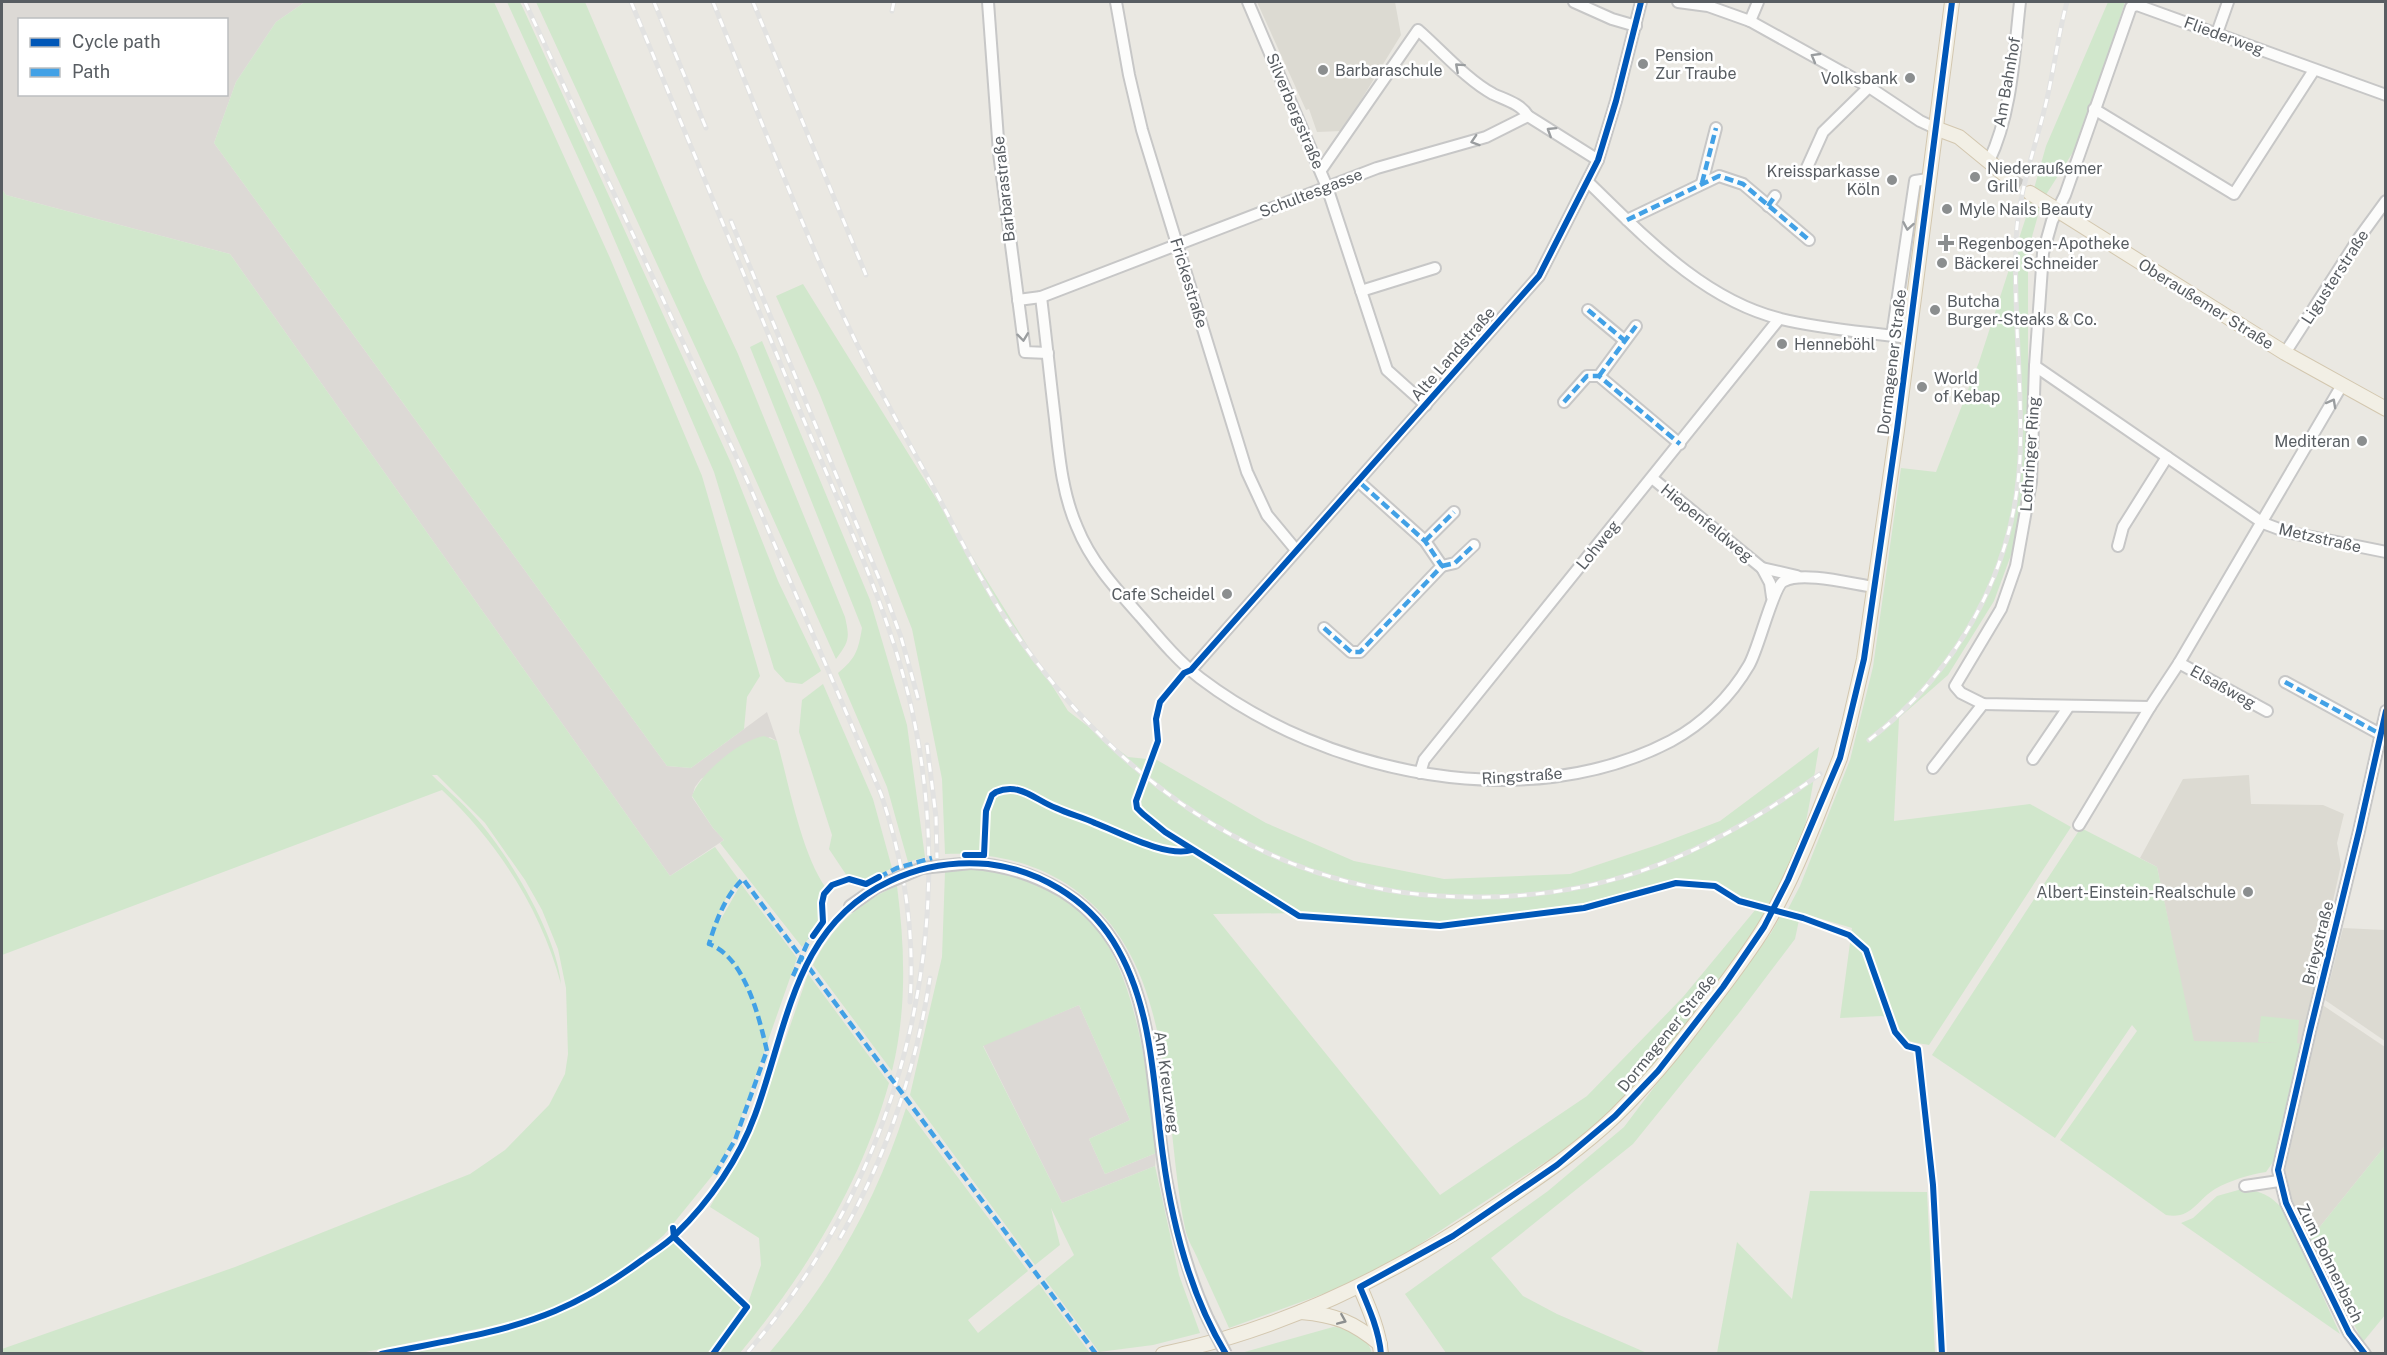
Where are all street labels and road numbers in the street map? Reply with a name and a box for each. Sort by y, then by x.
street label: Fliederweg [2181,13,2267,59]
street label: Am Bahnhof [1990,35,2024,129]
street label: Silverbergstraße [1262,50,1328,172]
street label: Barbarastraße [989,135,1019,243]
street label: Schultesgasse [1257,165,1365,221]
street label: Ligusterstraße [2297,226,2373,328]
street label: Frickestraße [1166,236,1212,330]
street label: Oberaußemer Straße [2135,255,2277,353]
street label: Dormagener Straße [1874,288,1910,436]
street label: Alte Landstraße [1407,303,1499,405]
street label: Lothringer Ring [2016,396,2044,512]
street label: Hiepenfeldweg [1657,480,1757,566]
street label: Lohweg [1572,516,1624,574]
street label: Metzstraße [2277,519,2363,557]
street label: Elsaßweg [2187,661,2259,713]
street label: Ringstraße [1481,764,1563,788]
street label: Brieystraße [2298,899,2338,987]
street label: Dormagener Straße [1614,970,1720,1096]
street label: Am Kreuzweg [1150,1030,1184,1135]
street label: Zum Bohnenbach [2293,1200,2367,1326]

